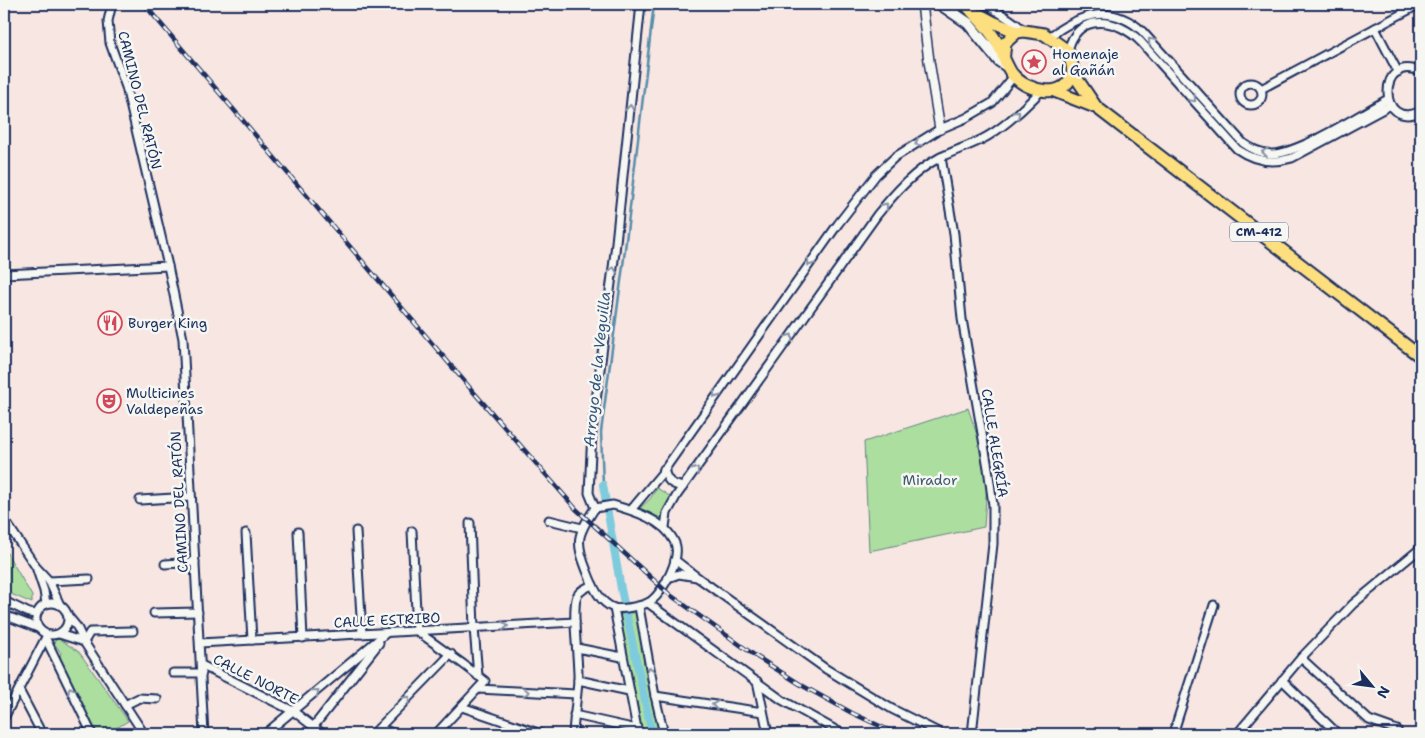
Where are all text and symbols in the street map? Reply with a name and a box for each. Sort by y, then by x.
street label: CAMINO DEL RATÓN [114,29,166,171]
one-way arrow [1148,37,1157,46]
place label: Homenaje al Gañán [1052,45,1119,79]
place icon: Homenaje al Gañán [1021,49,1047,75]
one-way arrow [1187,93,1196,102]
one-way arrow [624,104,635,112]
one-way arrow [1011,111,1020,120]
one-way arrow [914,137,923,146]
one-way arrow [1261,148,1270,158]
one-way arrow [879,202,888,211]
road number: CM-412 [1230,222,1288,242]
one-way arrow [807,257,816,266]
one-way arrow [607,265,617,274]
water label: Arroyo de la Veguilla [579,290,615,448]
restaurant icon: Burger King [97,310,123,336]
place label: Burger King [128,314,207,332]
one-way arrow [784,334,793,343]
place label: Multicines Valdepeñas [126,384,203,418]
street label: CALLE ALEGRÍA [978,387,1012,499]
theatre icon: Multicines Valdepeñas [96,388,122,414]
one-way arrow [713,389,722,399]
street label: CAMINO DEL RATÓN [166,431,192,573]
one-way arrow [690,466,699,476]
park label: Mirador [902,471,958,489]
street label: CALLE ESTRIBO [333,608,441,632]
one-way arrow [501,620,509,631]
street label: CALLE NORTE [210,650,302,708]
north arrow [1348,660,1398,710]
one-way arrow [645,665,656,674]
text: N [1373,683,1394,702]
one-way arrow [66,686,77,695]
one-way arrow [523,686,531,697]
one-way arrow [310,688,319,697]
one-way arrow [401,696,410,705]
one-way arrow [710,700,718,711]

